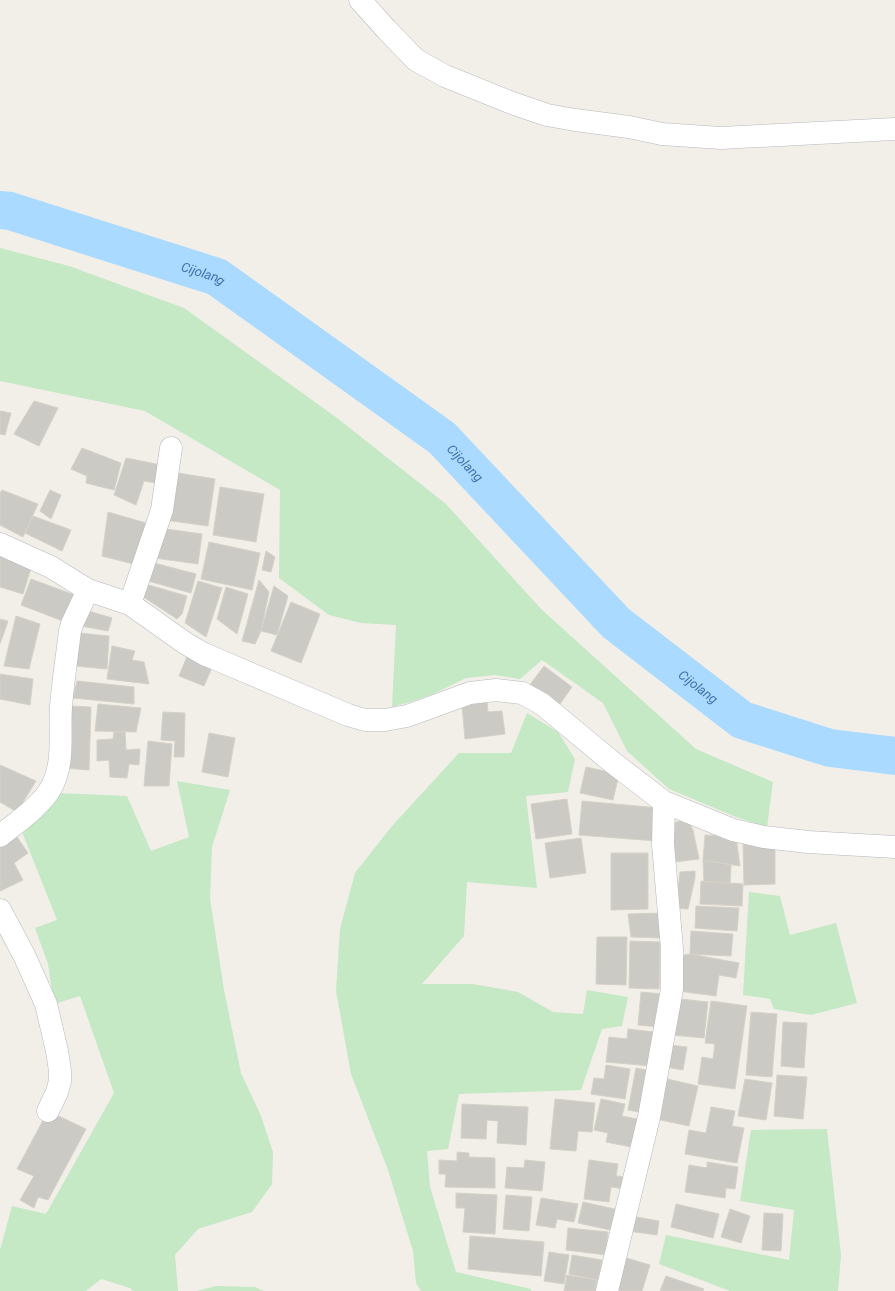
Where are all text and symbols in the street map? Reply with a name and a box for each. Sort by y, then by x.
water label: Cijolang [179,259,228,288]
water label: Cijolang [444,441,486,484]
water label: Cijolang [676,667,721,706]

